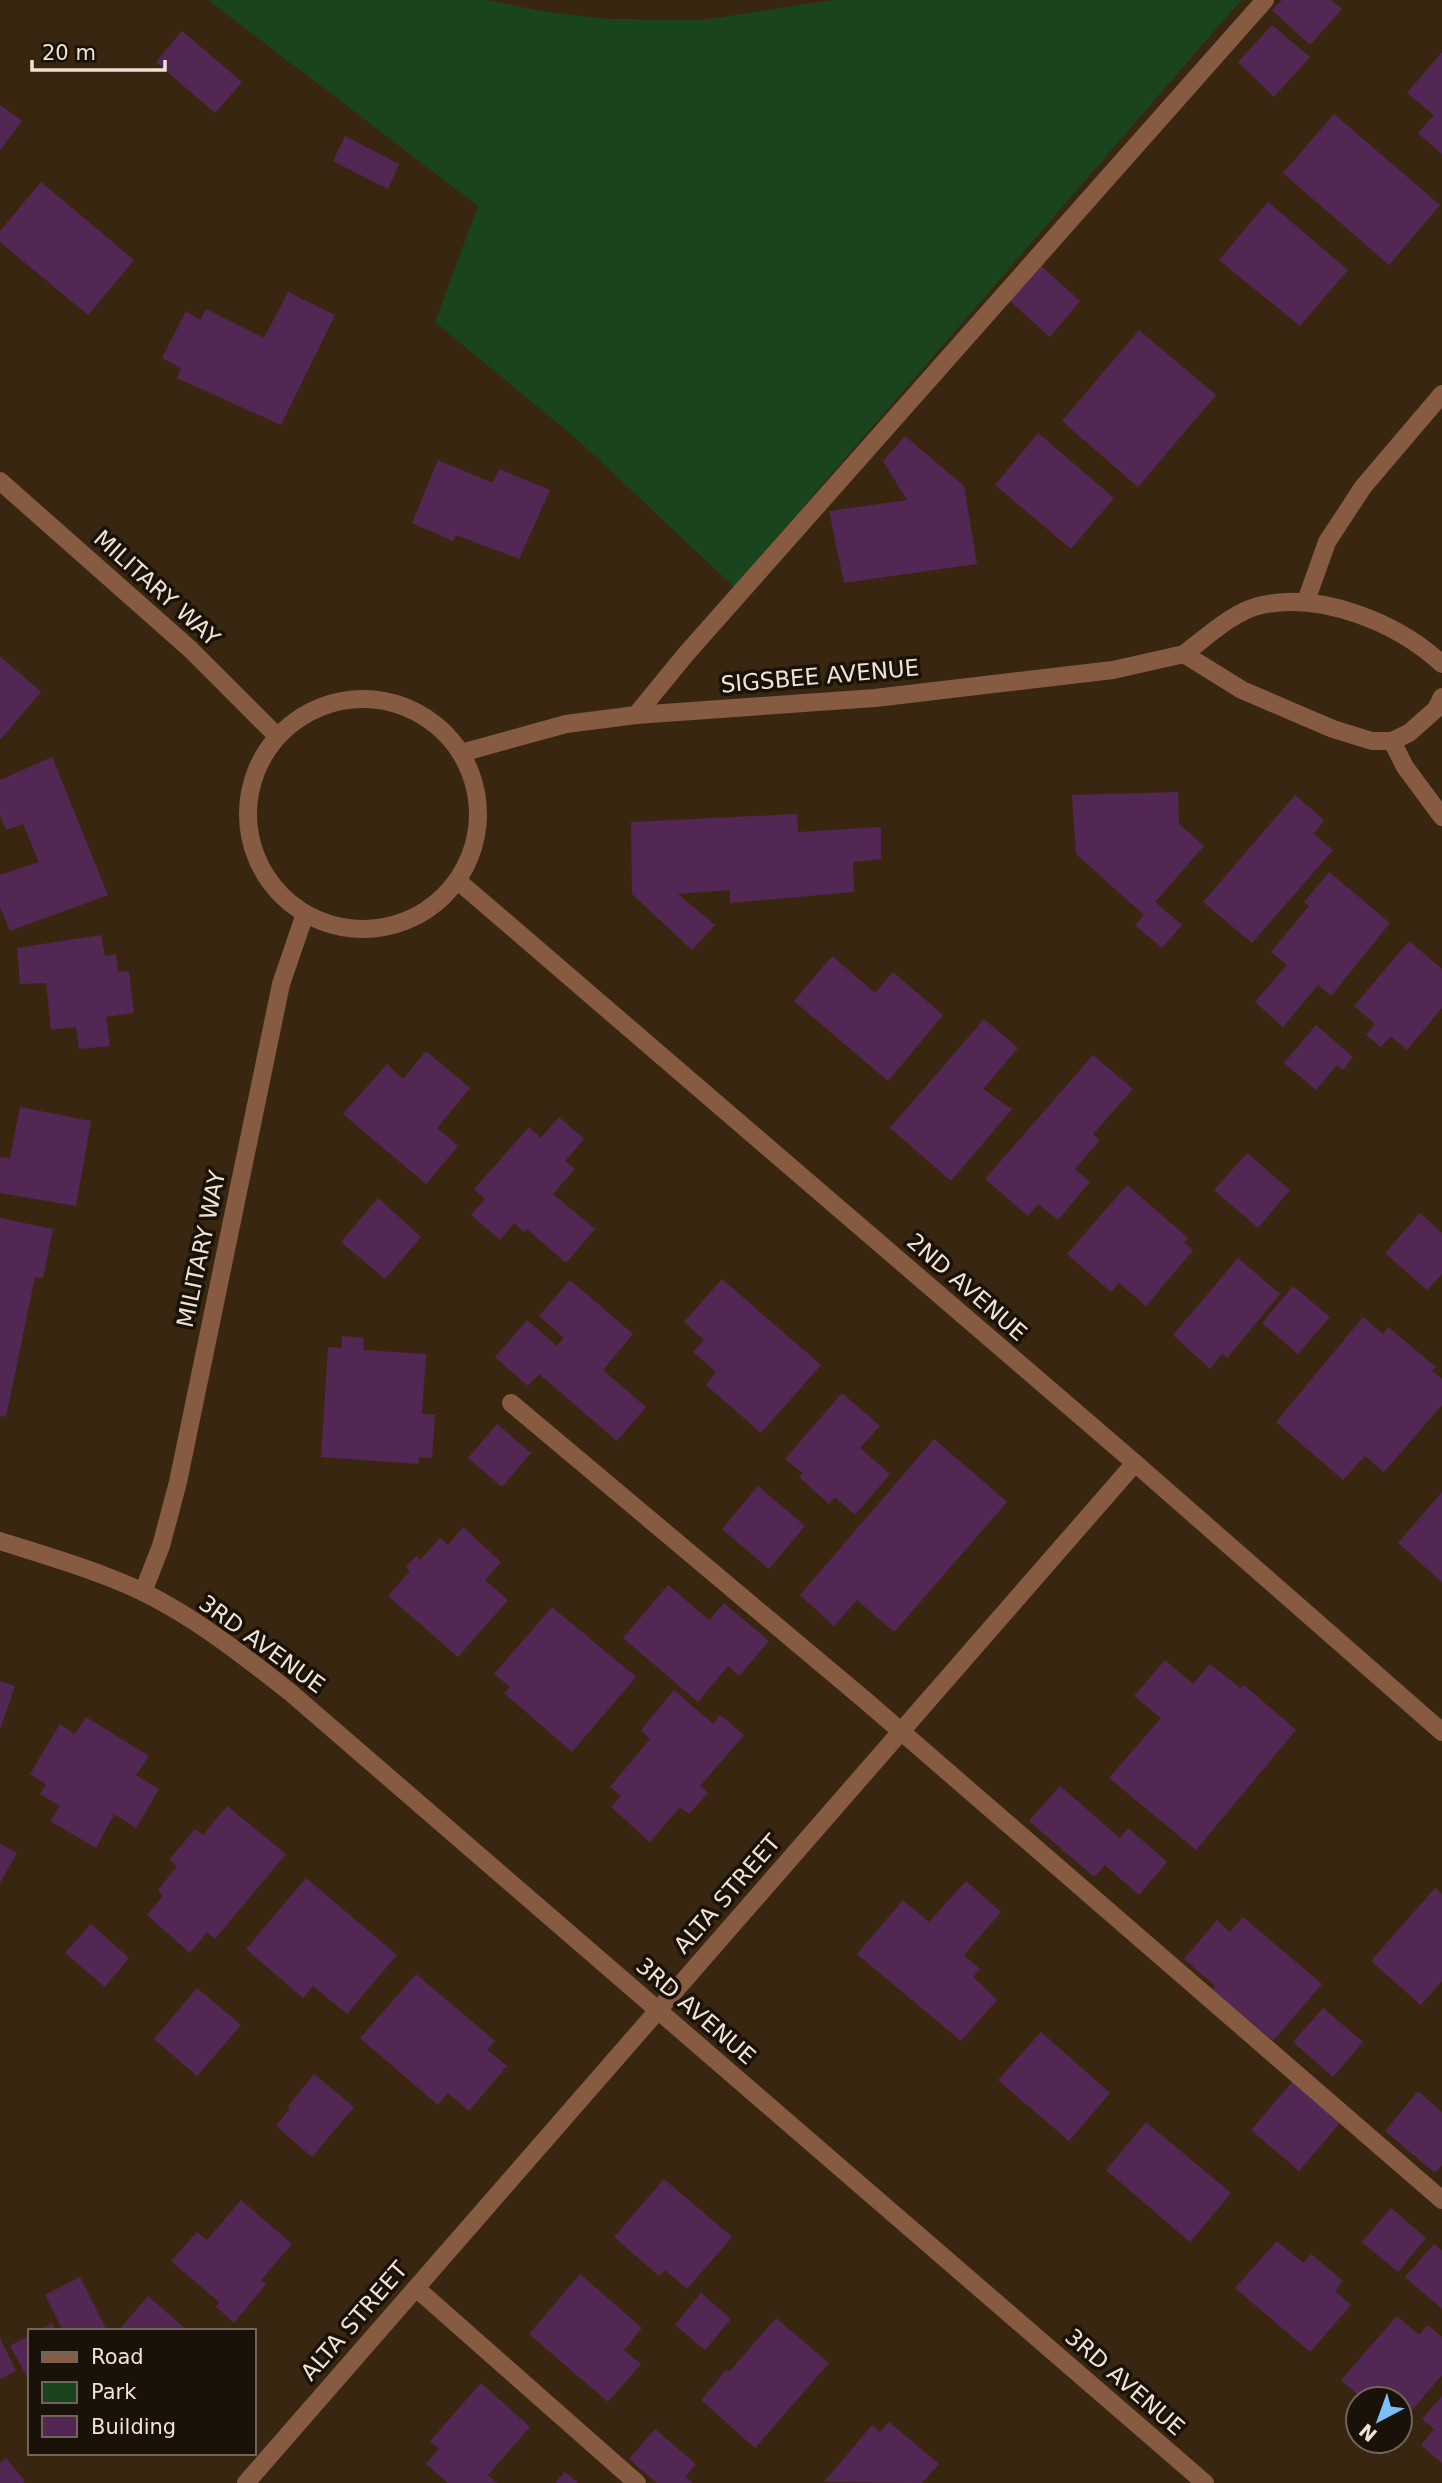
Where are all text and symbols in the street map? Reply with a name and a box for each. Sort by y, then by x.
scale bar [32,28,164,72]
text: 20 m [42,41,96,65]
street label: MILITARY WAY [89,525,226,652]
street label: SIGSBEE AVENUE [720,654,920,698]
street label: MILITARY WAY [172,1167,231,1330]
street label: 2ND AVENUE [902,1228,1032,1346]
street label: 3RD AVENUE [194,1590,330,1698]
street label: ALTA STREET [668,1829,786,1959]
street label: 3RD AVENUE [631,1952,761,2070]
street label: ALTA STREET [295,2256,413,2386]
street label: 3RD AVENUE [1060,2323,1190,2441]
legend [28,2329,256,2455]
text: Road [91,2345,144,2369]
text: Park [91,2380,137,2404]
north arrow [1344,2385,1414,2455]
text: Building [91,2415,176,2439]
text: N [1355,2419,1381,2446]

